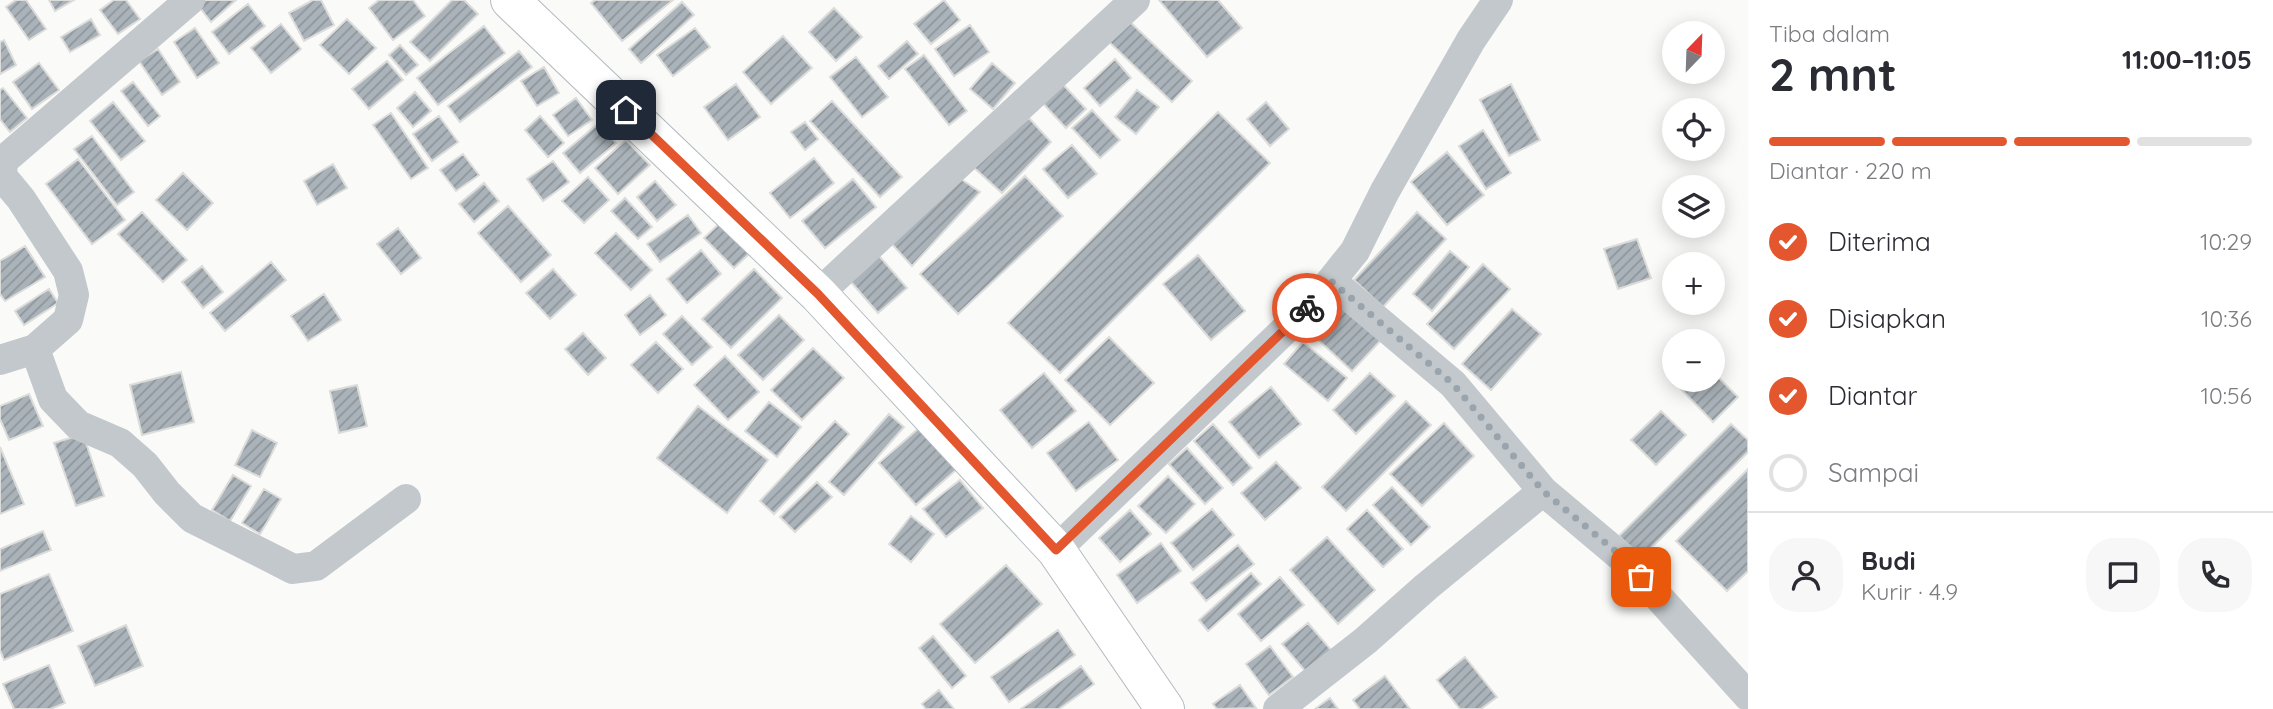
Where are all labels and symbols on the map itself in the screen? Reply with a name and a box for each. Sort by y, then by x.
north arrow [1662,21,1726,84]
pin [596,80,656,140]
courier [1272,273,1342,343]
pin [1611,547,1671,607]

